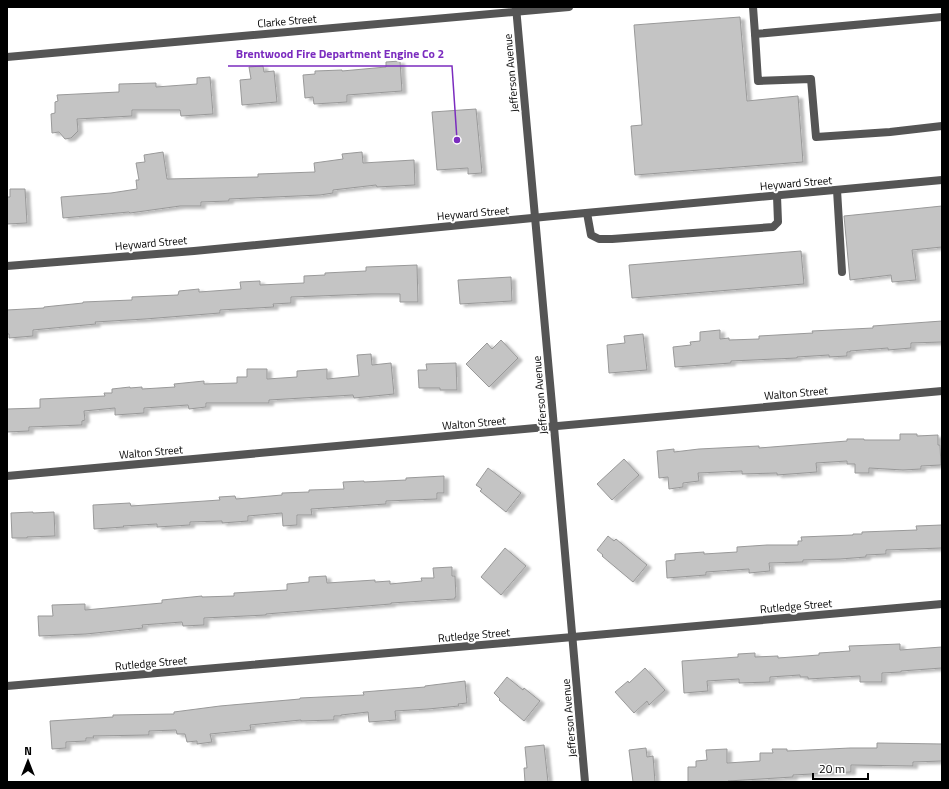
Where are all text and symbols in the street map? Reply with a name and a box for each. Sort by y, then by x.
street label: Clarke Street [257,10,317,32]
street label: Jefferson Avenue [500,33,522,113]
callout: Brentwood Fire Department Engine Co 2 [228,42,452,66]
text: Brentwood Fire Department Engine Co 2 [236,44,444,63]
street label: Heyward Street [759,172,833,194]
street label: Heyward Street [436,202,510,224]
street label: Heyward Street [114,232,188,254]
street label: Jefferson Avenue [529,355,551,435]
street label: Walton Street [763,382,829,404]
street label: Walton Street [441,412,507,434]
street label: Walton Street [118,441,184,463]
street label: Rutledge Street [759,595,833,617]
street label: Rutledge Street [437,624,511,646]
street label: Rutledge Street [114,652,188,674]
street label: Jefferson Avenue [558,678,580,758]
north arrow [8,741,48,781]
text: N [24,743,32,759]
scale bar [813,755,868,781]
text: 20 m [819,759,845,778]

